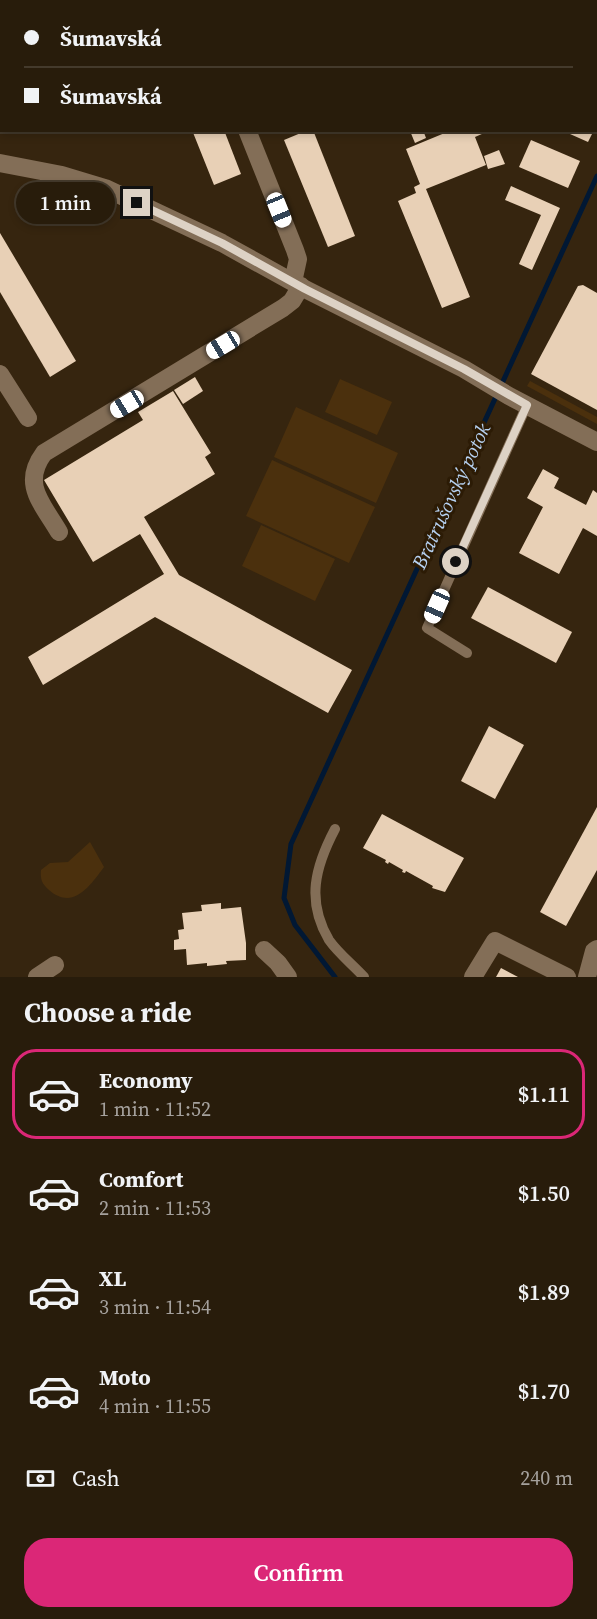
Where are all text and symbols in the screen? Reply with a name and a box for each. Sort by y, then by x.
text: Šumavská [60,23,162,53]
text: Šumavská [60,81,162,111]
callout: 1 min [17,182,116,224]
text: 1 min [40,189,91,217]
route end [123,189,150,216]
car [264,190,294,230]
car [203,328,243,362]
car [107,387,147,421]
water label: Bratrušovský potok [405,418,497,574]
route start [442,548,469,575]
car [421,586,453,626]
text: Choose a ride [24,994,192,1031]
text: Economy [99,1065,193,1095]
icon: car [27,1067,81,1121]
text: $1.11 [518,1079,570,1109]
text: 1 min · 11:52 [99,1095,211,1123]
text: Comfort [99,1164,183,1194]
icon: car [27,1166,81,1220]
text: $1.50 [518,1178,570,1208]
text: 2 min · 11:53 [99,1194,211,1222]
text: XL [99,1263,126,1293]
icon: car [27,1265,81,1319]
text: $1.89 [518,1277,570,1307]
text: 3 min · 11:54 [99,1293,211,1321]
text: Moto [99,1362,151,1392]
icon: car [27,1364,81,1418]
text: $1.70 [518,1376,570,1406]
text: 4 min · 11:55 [99,1392,211,1420]
icon: cash [24,1462,57,1495]
text: Cash [72,1463,120,1493]
text: 240 m [520,1464,573,1492]
button: Confirm [24,1538,573,1607]

